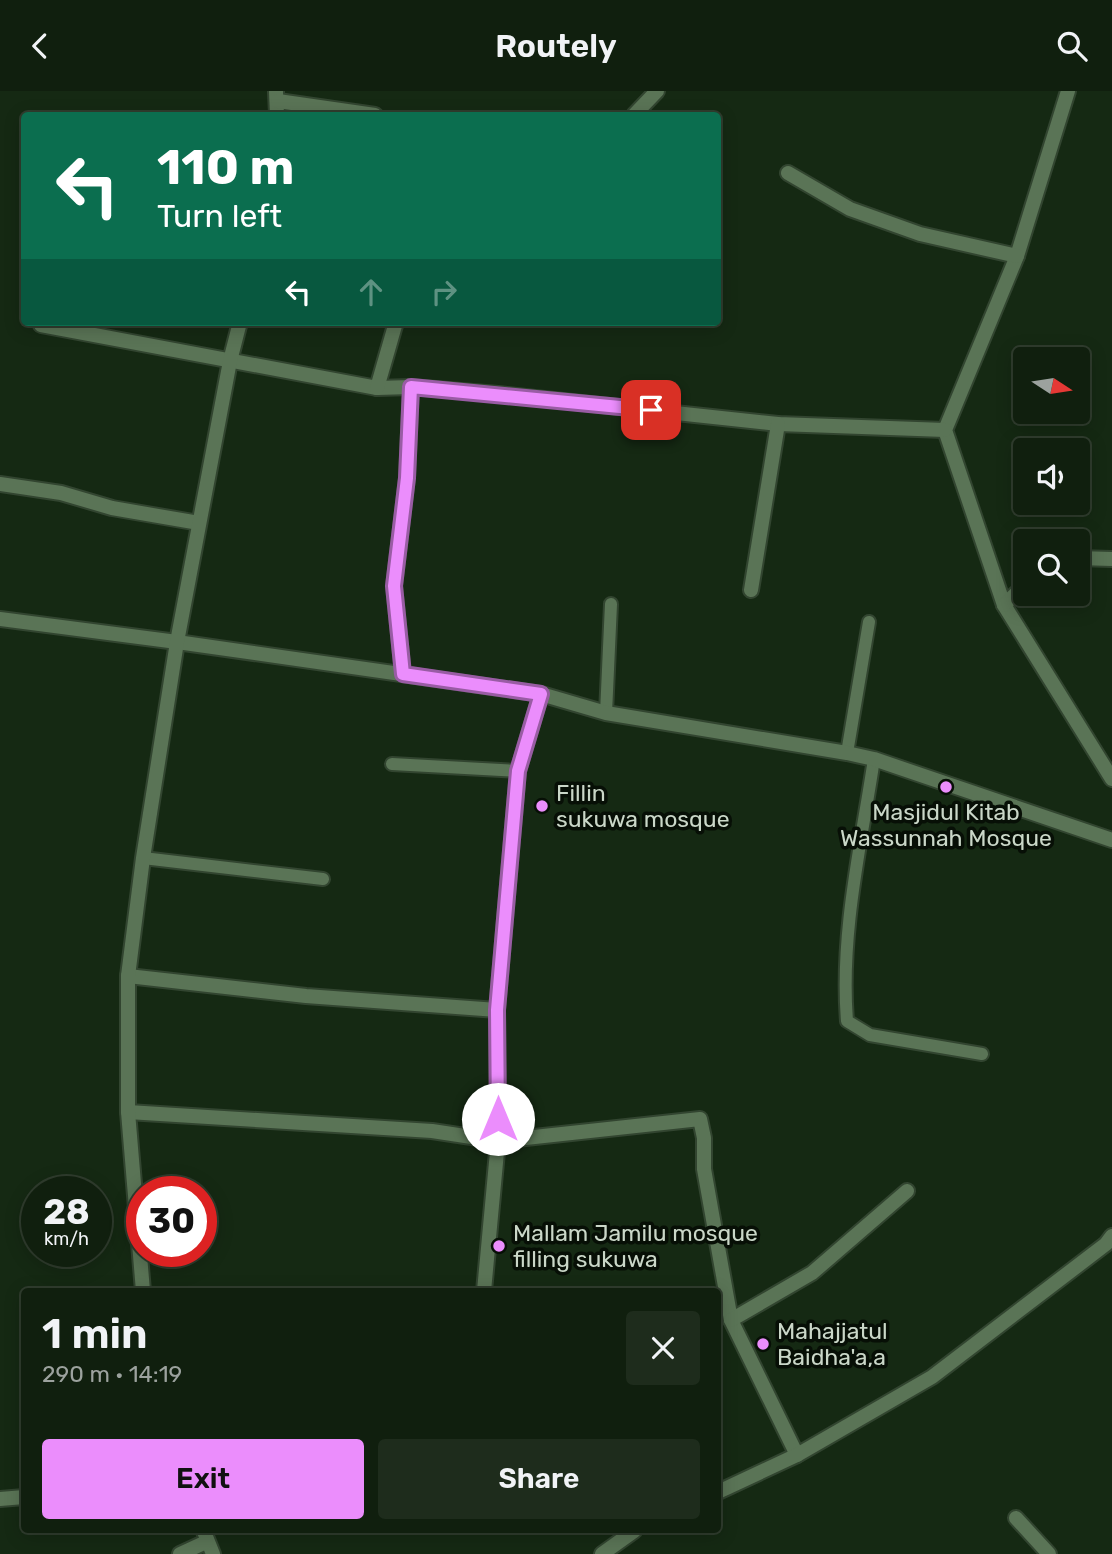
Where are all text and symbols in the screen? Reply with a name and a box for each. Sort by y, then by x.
icon: back [21,27,59,65]
text: Routely [495,27,617,65]
icon: search [1053,27,1091,65]
text: 110 m [157,138,294,196]
icon: left [42,140,133,231]
text: Turn left [157,197,282,235]
icon: left [279,273,317,311]
icon: ahead [352,273,390,311]
icon: right [425,273,463,311]
north arrow [1013,347,1090,423]
map controls [1013,347,1090,606]
pin [621,380,681,440]
icon: arrive [632,391,670,429]
button: sound [1013,438,1090,515]
button: search [1013,529,1090,606]
place label: Fillin sukuwa mosque [556,779,730,833]
marker: Masjidul Kitab Wassunnah Mosque [938,779,954,795]
marker: Fillin sukuwa mosque [534,798,550,814]
place label: Masjidul Kitab Wassunnah Mosque [840,798,1052,852]
position arrow [461,1082,535,1156]
speed limit sign: 30 [126,1176,217,1267]
text: 28 [43,1191,90,1233]
place label: Mallam Jamilu mosque filling sukuwa [513,1219,758,1273]
text: km/h [44,1228,89,1250]
marker: Mallam Jamilu mosque filling sukuwa [491,1238,507,1254]
text: 1 min [42,1309,148,1359]
button: close [626,1311,700,1385]
place label: Mahajjatul Baidha'a,a [777,1317,888,1371]
marker: Mahajjatul Baidha'a,a [755,1336,771,1352]
text: 290 m · 14:19 [42,1360,182,1388]
button: Exit [42,1439,364,1519]
button: Share [378,1439,700,1519]

